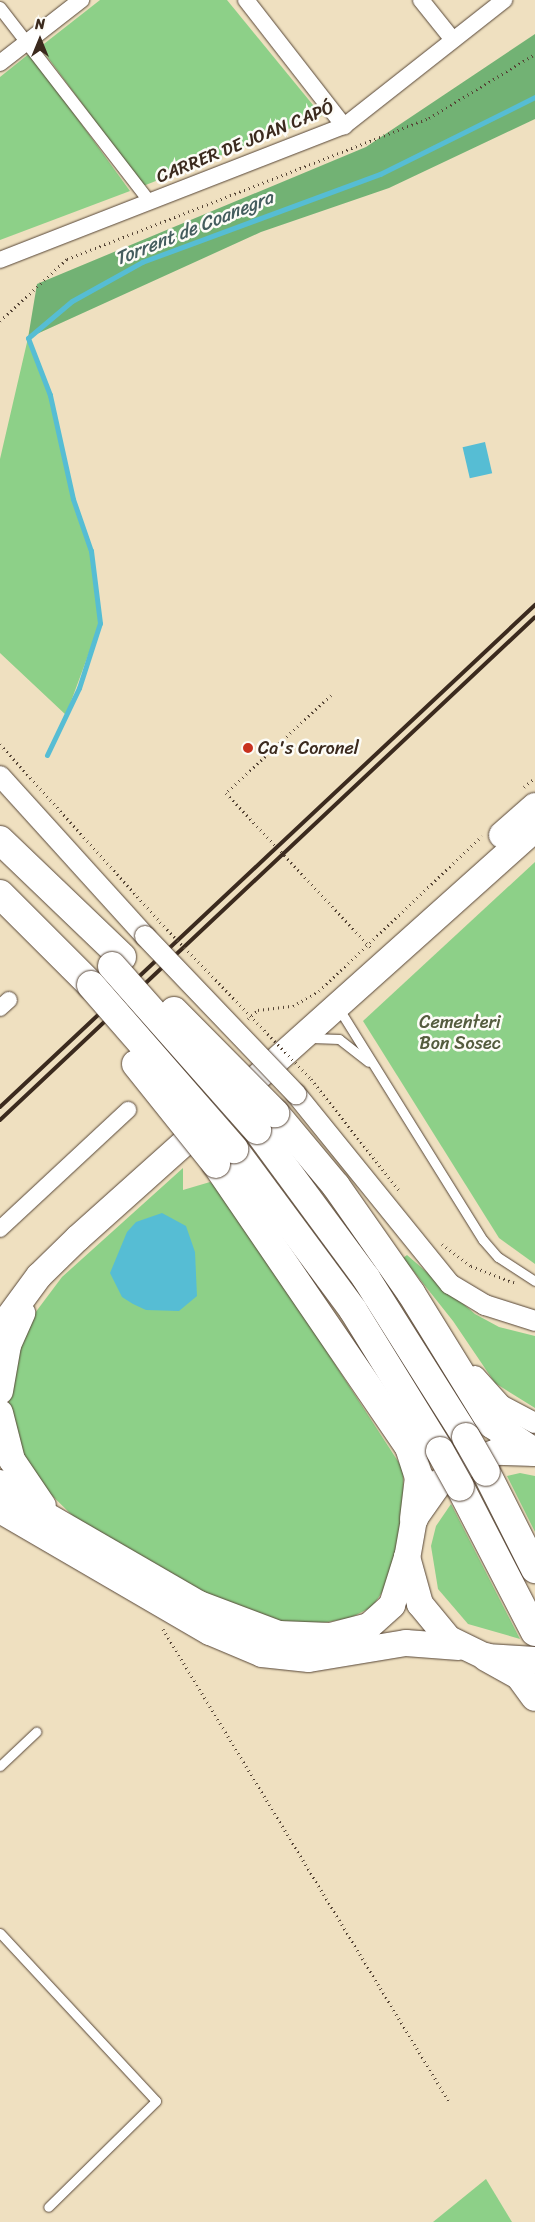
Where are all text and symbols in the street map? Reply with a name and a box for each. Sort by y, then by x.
text: N [35,12,45,37]
north arrow [15,15,65,65]
street label: CARRER DE JOAN CAPÓ [153,96,337,188]
water label: Torrent de Coanegra [111,186,277,270]
place label: Ca's Coronel [258,737,358,759]
marker: Ca's Coronel [242,742,254,754]
park label: Cementeri Bon Sosec [419,1012,501,1054]

